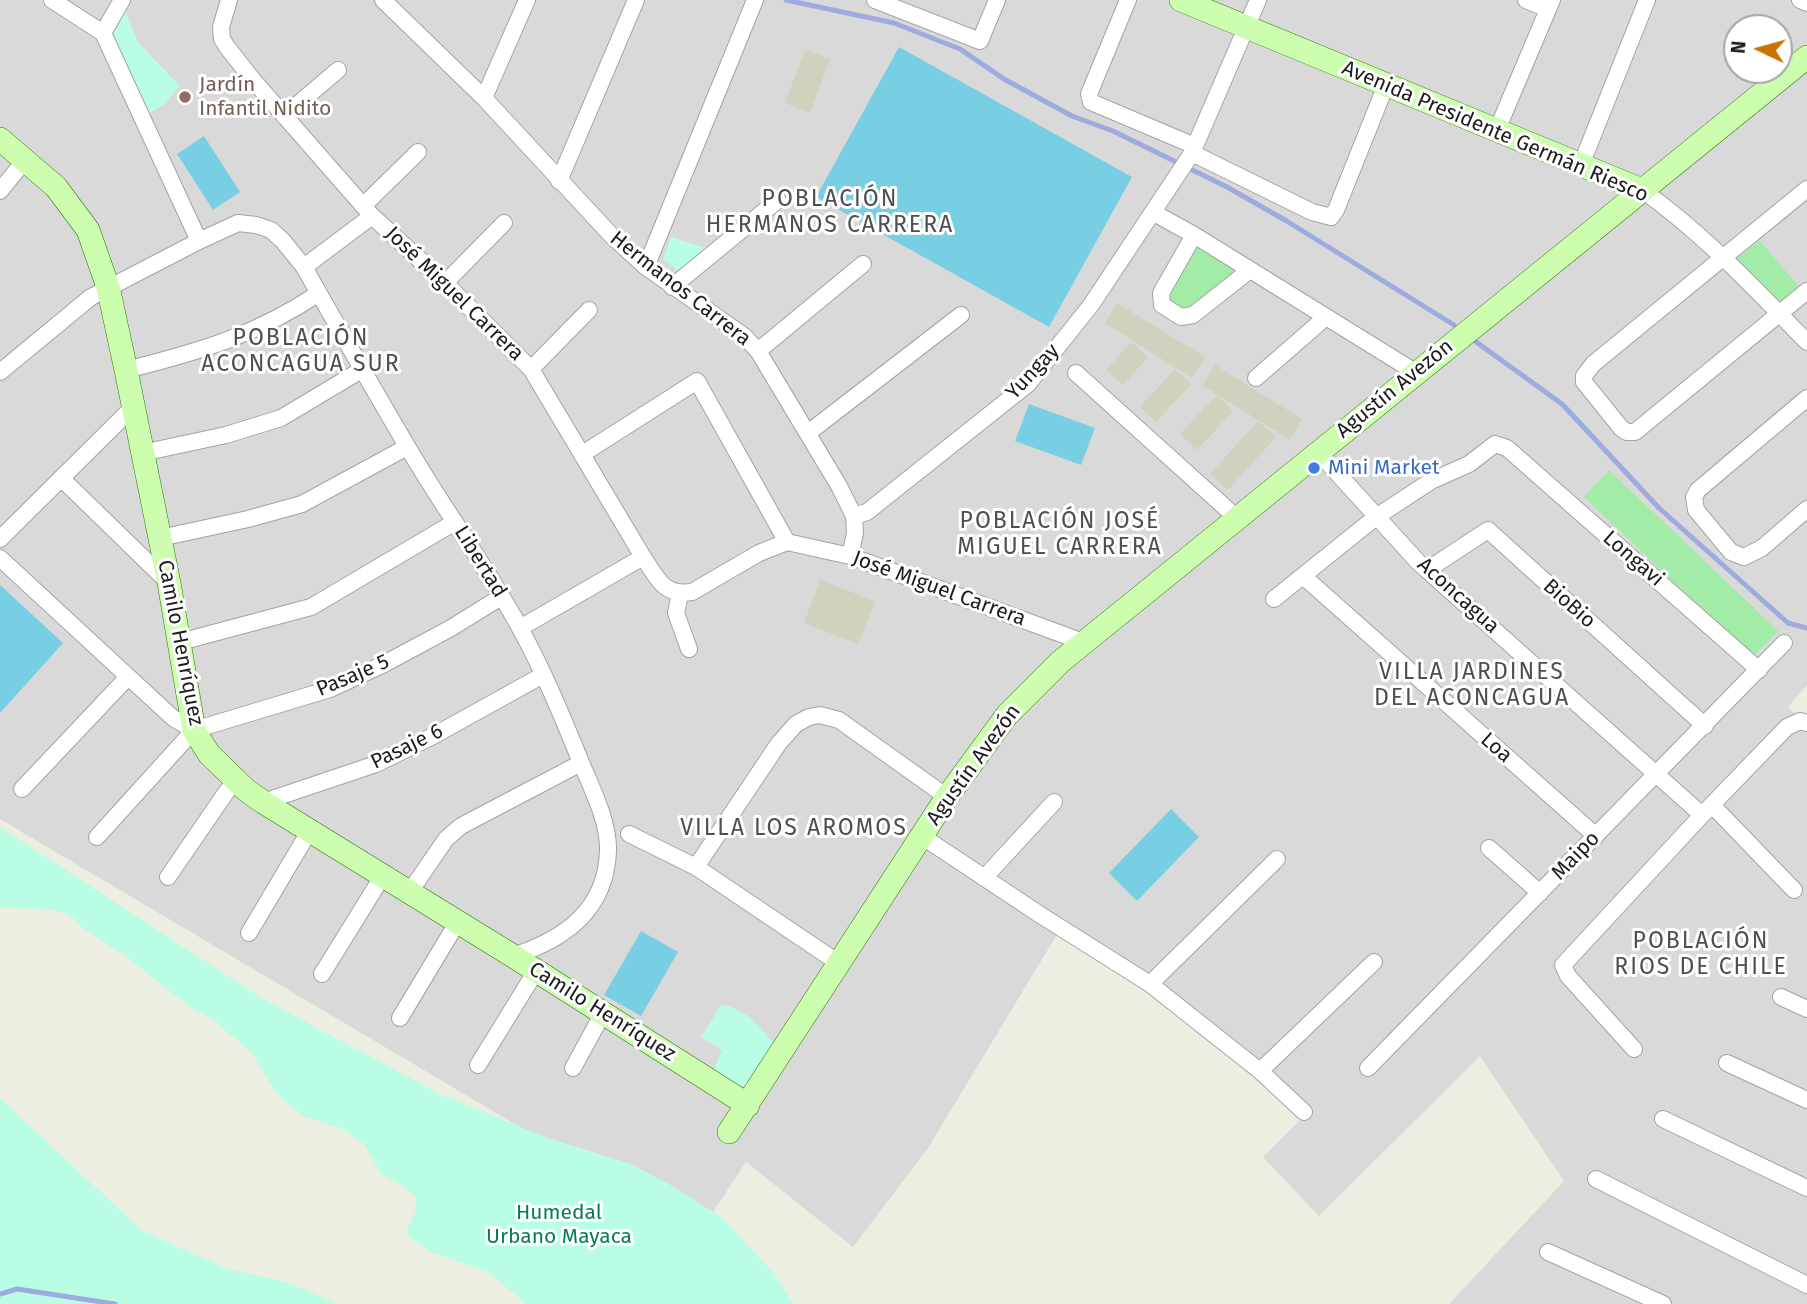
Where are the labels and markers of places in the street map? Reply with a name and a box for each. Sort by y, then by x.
place label: Jardín Infantil Nidito [199,72,331,122]
marker: Jardín Infantil Nidito [177,89,193,105]
place label: Mini Market [1328,455,1440,481]
marker: Mini Market [1306,460,1322,476]

